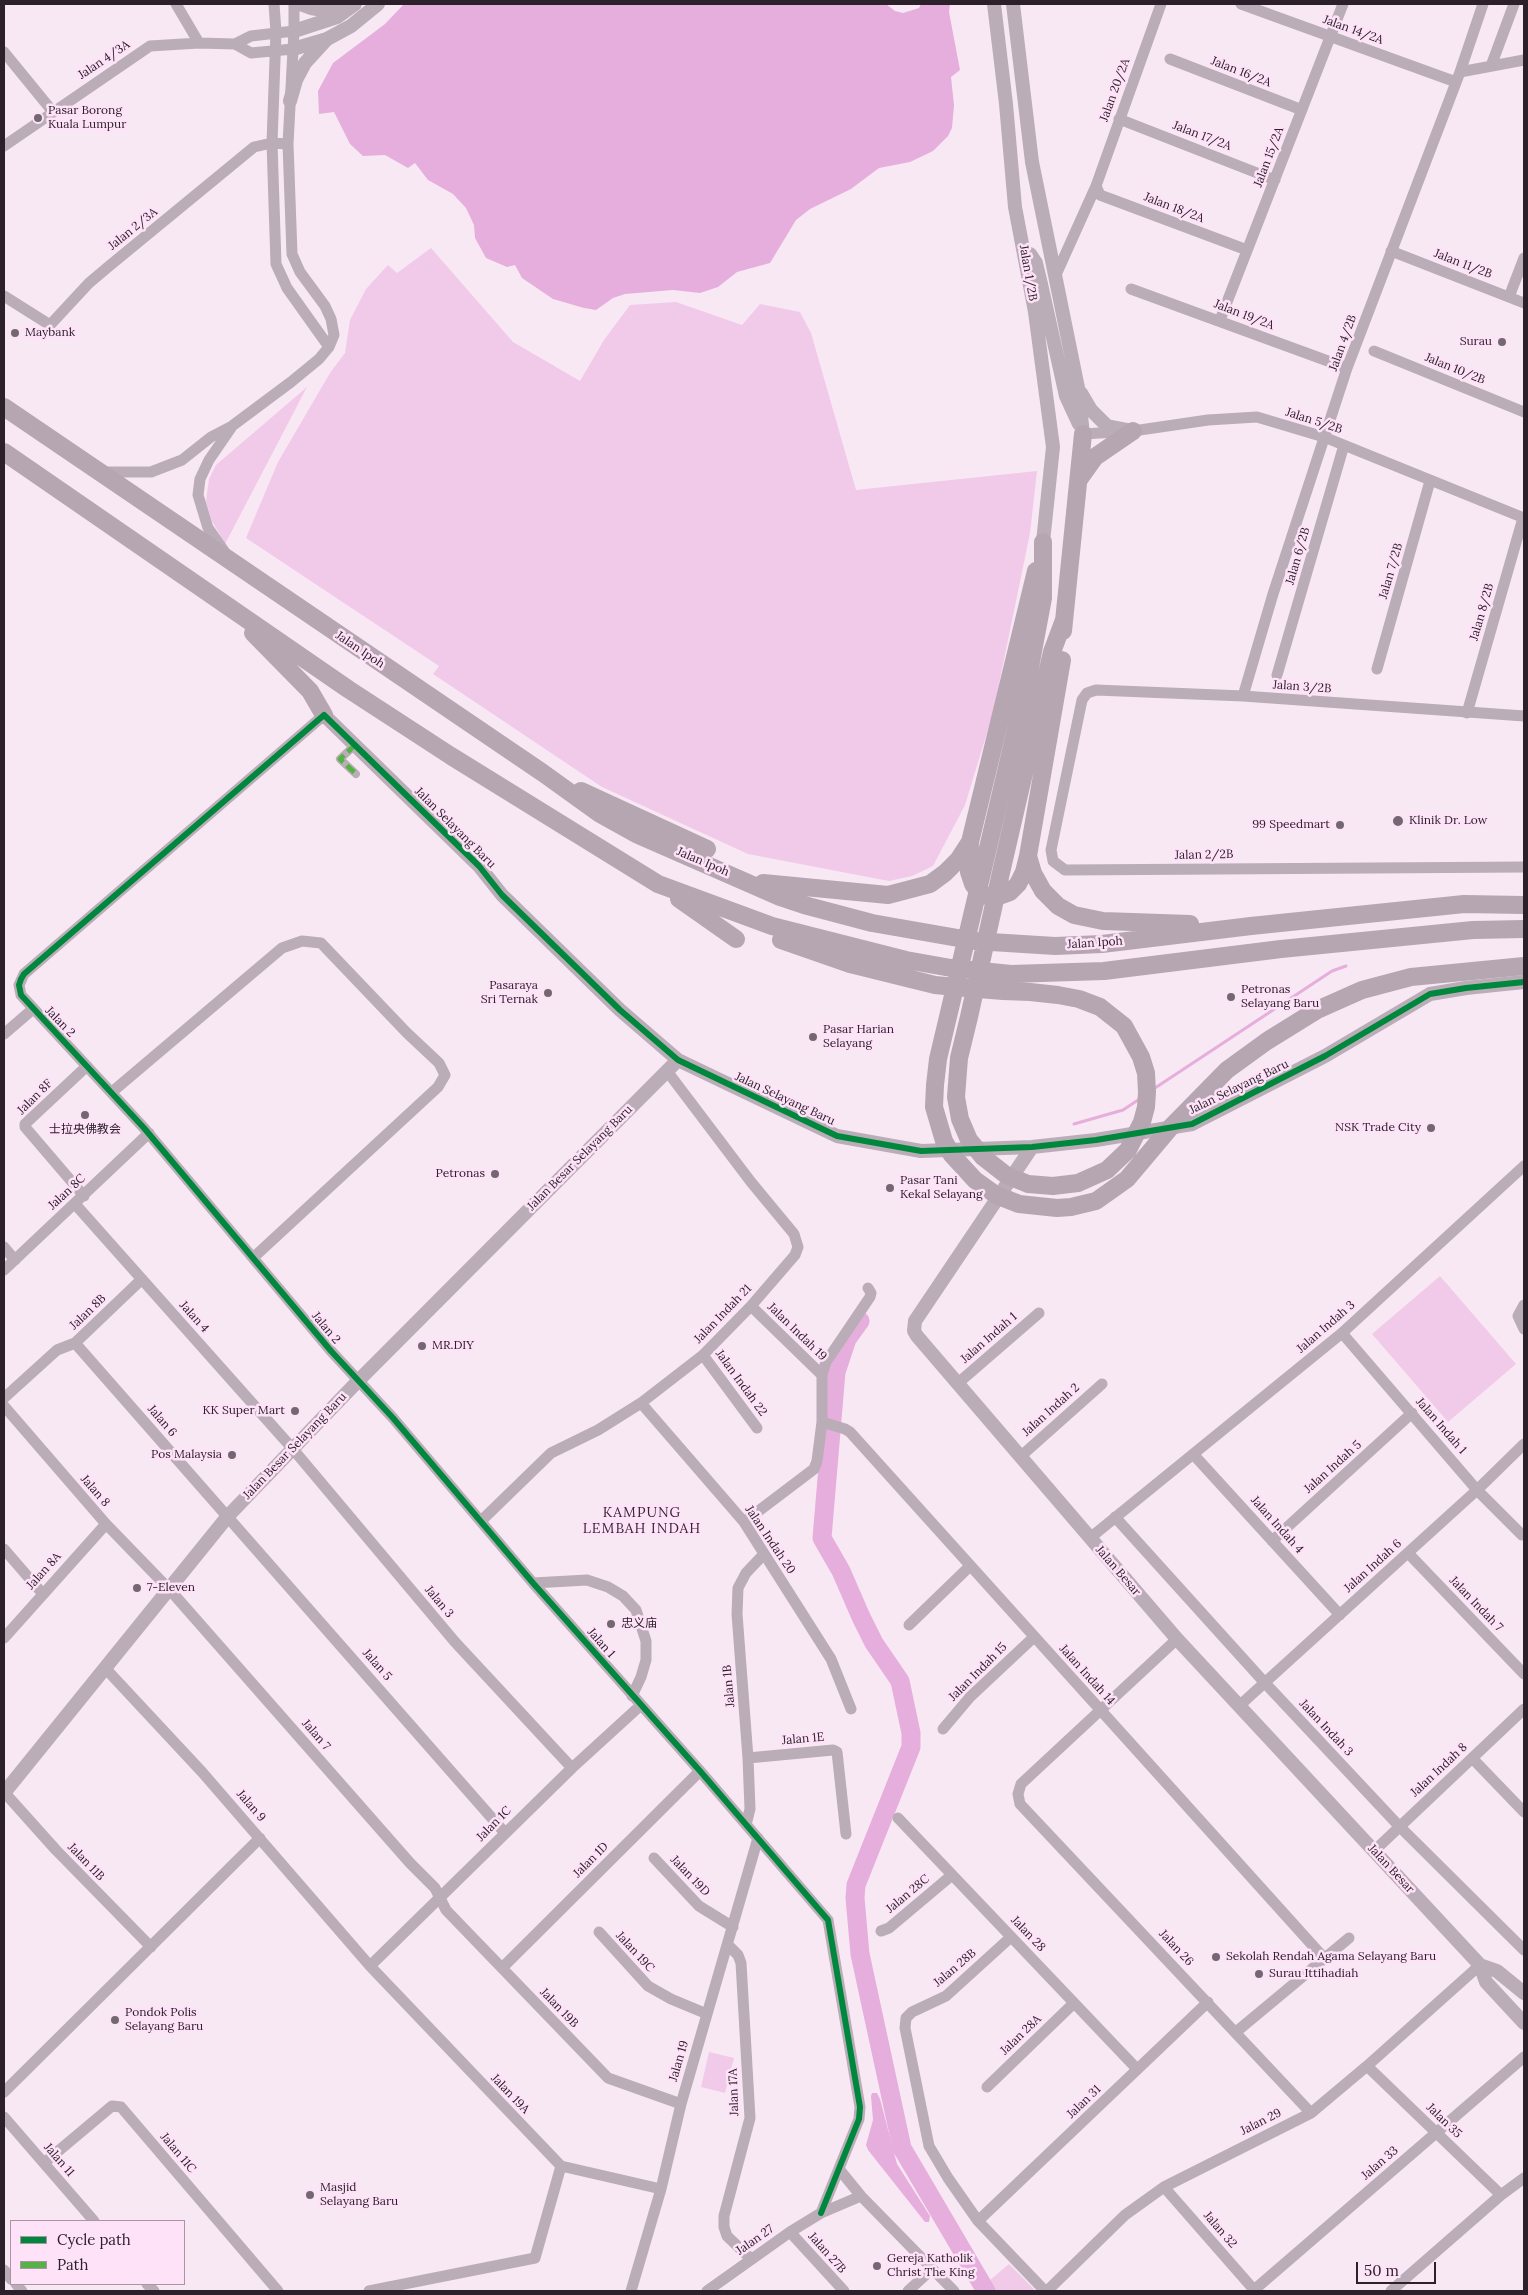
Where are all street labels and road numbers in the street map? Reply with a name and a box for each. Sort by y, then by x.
street label: Jalan 14/2A [1321,12,1385,48]
street label: Jalan 4/3A [75,38,133,82]
street label: Jalan 16/2A [1209,54,1273,90]
street label: Jalan 20/2A [1097,57,1133,123]
street label: Jalan 17/2A [1171,118,1233,154]
street label: Jalan 15/2A [1251,125,1287,189]
street label: Jalan 18/2A [1142,190,1206,226]
street label: Jalan 2/3A [106,205,160,253]
street label: Jalan 1/2B [1016,244,1040,302]
street label: Jalan 11/2B [1432,246,1494,282]
street label: Jalan 19/2A [1212,297,1276,333]
street label: Jalan 4/2B [1326,313,1360,373]
street label: Jalan 10/2B [1423,350,1487,388]
street label: Jalan 5/2B [1284,405,1344,437]
street label: Jalan 6/2B [1283,526,1313,586]
street label: Jalan 7/2B [1376,542,1406,600]
street label: Jalan 8/2B [1467,582,1497,642]
street label: Jalan Ipoh [333,628,387,672]
street label: Jalan 3/2B [1272,678,1332,696]
street label: Jalan Selayang Baru [411,784,499,872]
street label: Jalan Ipoh [675,845,731,879]
street label: Jalan 2/2B [1175,847,1233,863]
street label: Jalan Ipoh [1067,934,1123,952]
street label: Jalan 2 [42,1004,78,1040]
street label: Jalan Selayang Baru [1187,1057,1291,1117]
street label: Jalan Selayang Baru [733,1070,837,1128]
street label: Jalan 8F [14,1076,56,1118]
street label: Jalan Besar Selayang Baru [524,1102,636,1214]
street label: Jalan 8C [45,1171,89,1213]
street label: Jalan Indah 21 [691,1282,755,1346]
street label: Jalan 8B [67,1291,109,1333]
street label: Jalan 4 [176,1298,212,1336]
street label: Jalan Indah 3 [1294,1298,1358,1356]
street label: Jalan Indah 19 [764,1300,830,1364]
street label: Jalan 2 [309,1309,343,1347]
street label: Jalan Indah 1 [958,1310,1020,1366]
street label: Jalan Indah 22 [712,1347,770,1419]
street label: Jalan Indah 2 [1020,1381,1082,1439]
street label: Jalan Besar Selayang Baru [240,1390,350,1502]
street label: Jalan Indah 1 [1413,1395,1469,1457]
street label: Jalan 6 [144,1402,180,1440]
street label: Jalan Indah 5 [1301,1438,1365,1496]
street label: Jalan 8 [77,1472,113,1510]
street label: Jalan Indah 4 [1248,1494,1306,1556]
street label: Jalan Indah 20 [742,1503,798,1577]
street label: Jalan Indah 6 [1341,1536,1405,1596]
street label: Jalan Besar [1092,1543,1144,1599]
street label: Jalan 8A [24,1550,64,1592]
street label: Jalan Indah 7 [1446,1574,1506,1634]
street label: Jalan 3 [422,1583,456,1621]
street label: Jalan 1 [584,1625,618,1661]
street label: Jalan Indah 15 [946,1640,1010,1704]
street label: Jalan Indah 14 [1056,1642,1118,1708]
street label: Jalan 5 [359,1646,395,1684]
street label: Jalan 1B [720,1664,738,1708]
street label: Jalan Indah 3 [1296,1697,1356,1759]
street label: Jalan 7 [299,1717,333,1753]
street label: Jalan 1E [781,1730,825,1748]
street label: Jalan Indah 8 [1408,1740,1470,1800]
street label: Jalan 9 [233,1787,269,1825]
street label: Jalan 1C [474,1804,514,1844]
street label: Jalan 1D [570,1839,612,1881]
street label: Jalan 11B [65,1840,107,1884]
street label: Jalan Besar [1365,1842,1417,1896]
street label: Jalan 19D [667,1853,713,1899]
street label: Jalan 28C [883,1872,933,1916]
street label: Jalan 28 [1008,1913,1048,1955]
street label: Jalan 26 [1156,1927,1196,1969]
street label: Jalan 19C [613,1929,657,1975]
street label: Jalan 28B [931,1946,979,1990]
street label: Jalan 19B [537,1985,581,2031]
street label: Jalan 28A [998,2012,1044,2058]
street label: Jalan 19 [666,2039,692,2083]
street label: Jalan 17A [726,2068,742,2116]
street label: Jalan 19A [488,2071,532,2117]
street label: Jalan 31 [1064,2082,1104,2122]
street label: Jalan 35 [1423,2101,1465,2141]
street label: Jalan 29 [1238,2106,1284,2138]
street label: Jalan 11C [157,2130,199,2176]
street label: Jalan 11 [41,2141,77,2179]
street label: Jalan 33 [1359,2143,1401,2183]
street label: Jalan 32 [1200,2209,1240,2251]
street label: Jalan 27 [734,2222,776,2258]
street label: Jalan 27B [805,2230,849,2276]

